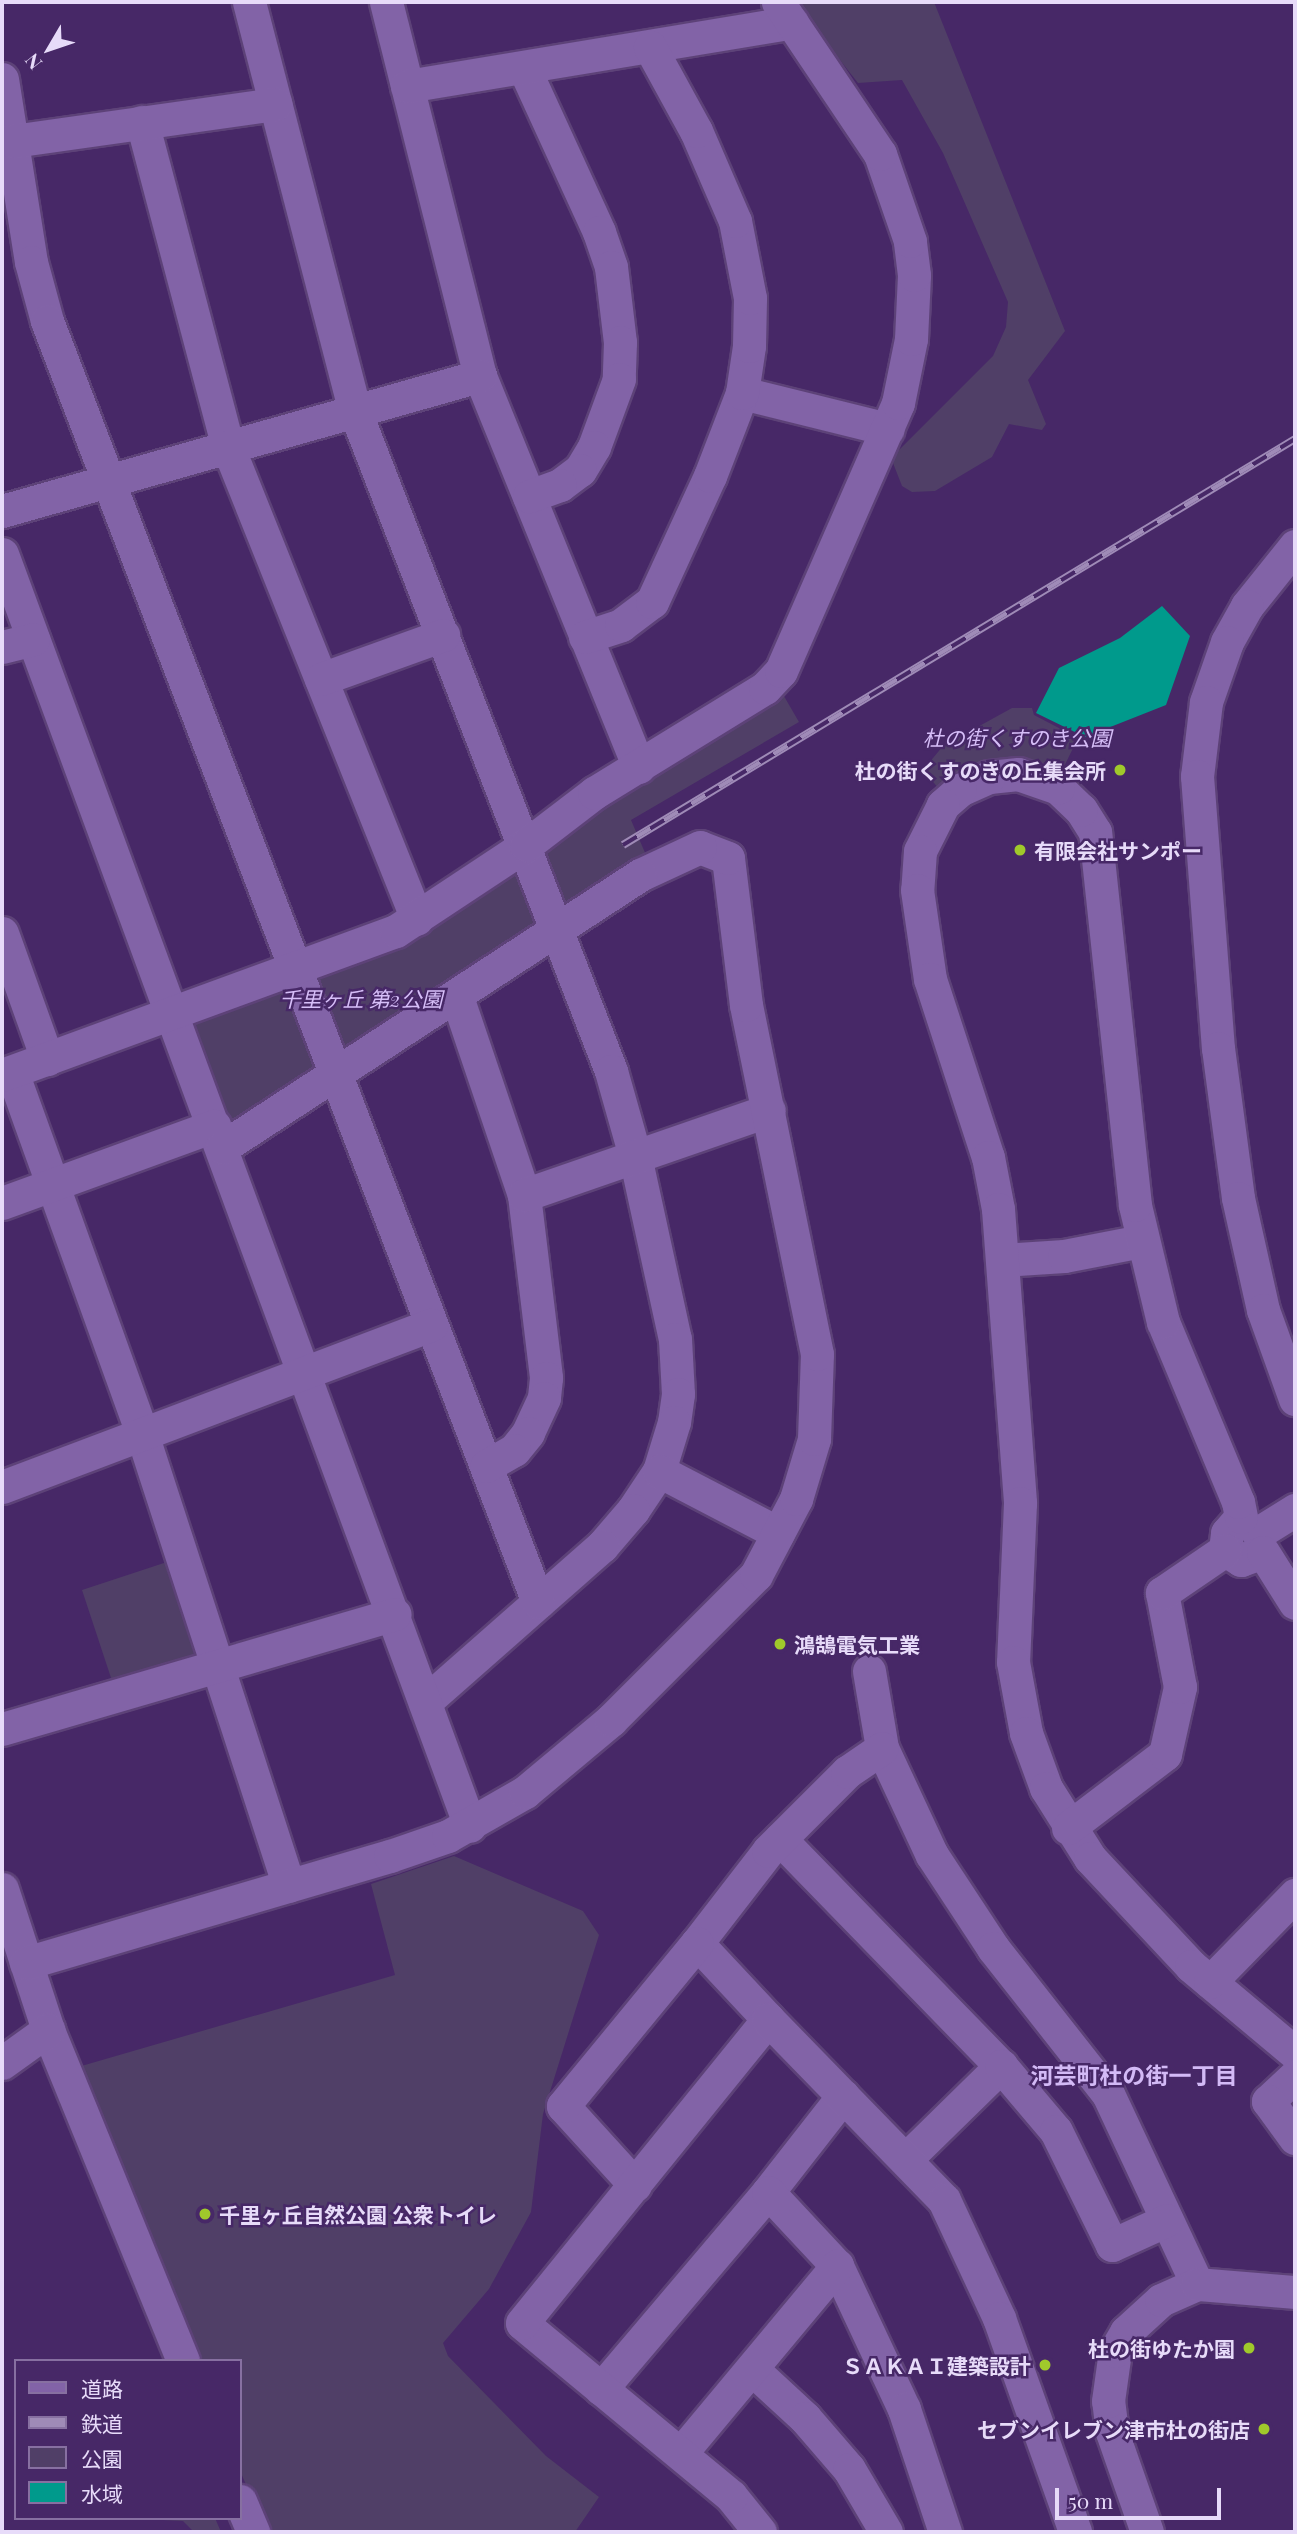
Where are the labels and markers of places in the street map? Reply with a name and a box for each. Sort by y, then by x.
place label: 杜の街くすのきの丘集会所 [854,757,1106,783]
marker: 杜の街くすのきの丘集会所 [1112,762,1128,778]
place label: 有限会社サンポー [1034,837,1202,863]
marker: 有限会社サンポー [1012,842,1028,858]
place label: 鴻鵠電気工業 [794,1631,920,1657]
marker: 鴻鵠電気工業 [772,1636,788,1652]
place label: 千里ヶ丘自然公園 公衆トイレ [219,2201,497,2227]
marker: 千里ヶ丘自然公園 公衆トイレ [197,2206,213,2222]
place label: 杜の街ゆたか園 [1088,2335,1235,2361]
marker: 杜の街ゆたか園 [1241,2340,1257,2356]
place label: ＳＡＫＡＩ建築設計 [842,2352,1031,2378]
marker: ＳＡＫＡＩ建築設計 [1037,2357,1053,2373]
place label: セブンイレブン津市杜の街店 [977,2416,1250,2442]
marker: セブンイレブン津市杜の街店 [1256,2421,1272,2437]

